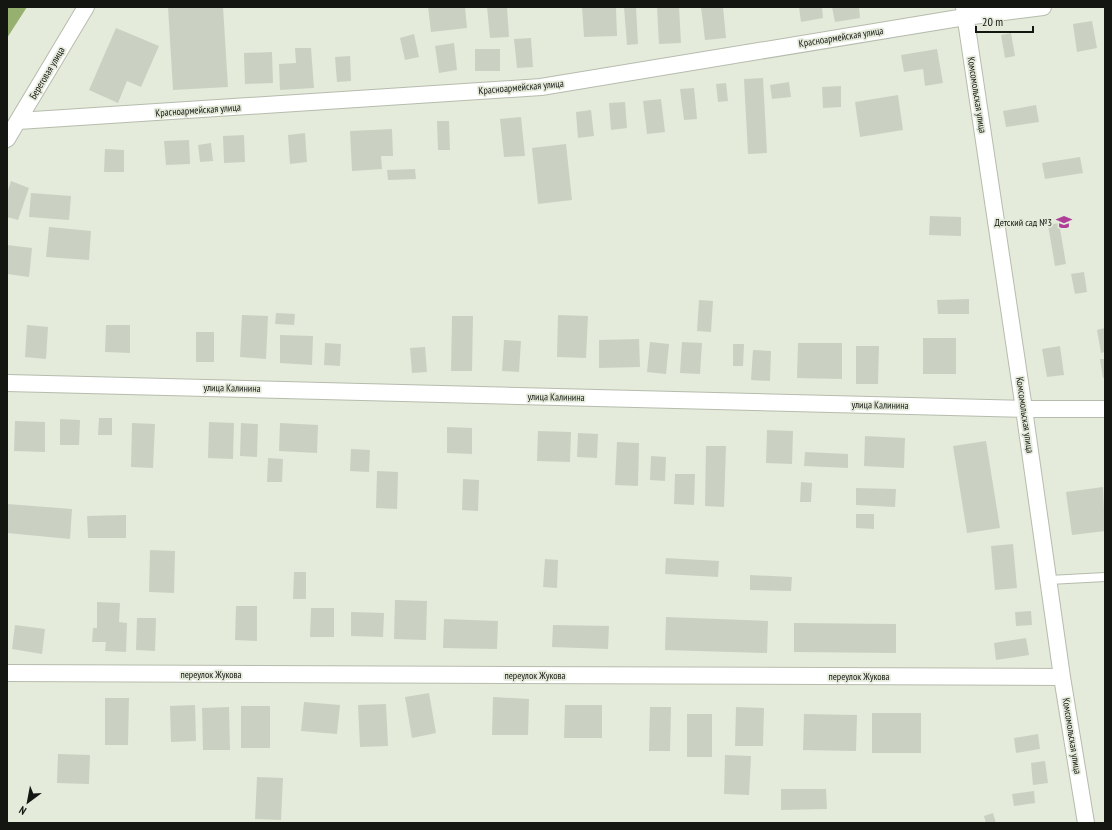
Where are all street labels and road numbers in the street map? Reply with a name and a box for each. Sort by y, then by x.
street label: Красноармейская улица [798,24,884,50]
street label: Береговая улица [26,44,68,102]
street label: Комсомольская улица [965,56,989,134]
street label: Красноармейская улица [478,77,564,97]
street label: Красноармейская улица [155,101,241,119]
street label: Комсомольская улица [1013,376,1037,454]
street label: улица Калинина [203,381,261,395]
street label: улица Калинина [527,390,585,404]
street label: улица Калинина [851,398,909,412]
street label: переулок Жукова [180,668,242,681]
street label: переулок Жукова [504,669,566,682]
street label: переулок Жукова [828,670,890,683]
street label: Комсомольская улица [1060,697,1084,775]

